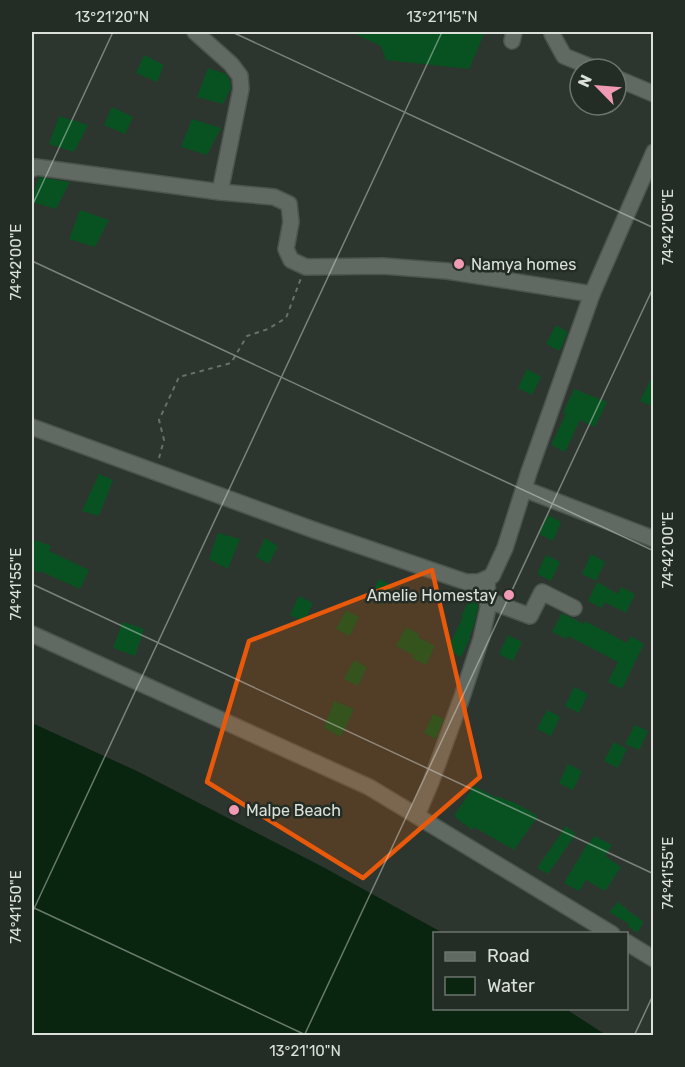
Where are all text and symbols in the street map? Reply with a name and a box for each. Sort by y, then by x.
text: 13°21'20"N [75,8,149,26]
text: 13°21'15"N [406,8,478,26]
north arrow [568,57,628,117]
text: N [574,72,596,90]
text: 74°42'05"E [659,189,677,265]
text: 74°42'00"E [7,224,25,300]
place label: Namya homes [471,255,576,274]
marker: Namya homes [452,257,466,271]
text: 74°42'00"E [659,512,677,588]
text: 74°41'55"E [7,548,25,620]
place label: Amelie Homestay [367,586,497,605]
marker: Amelie Homestay [502,588,516,602]
place label: Malpe Beach [246,801,341,820]
marker: Malpe Beach [227,803,241,817]
text: 74°41'55"E [659,837,677,909]
text: 74°41'50"E [7,870,25,944]
legend [433,932,628,1010]
text: Road [487,945,530,967]
text: Water [487,975,535,997]
text: 13°21'10"N [269,1042,341,1060]

